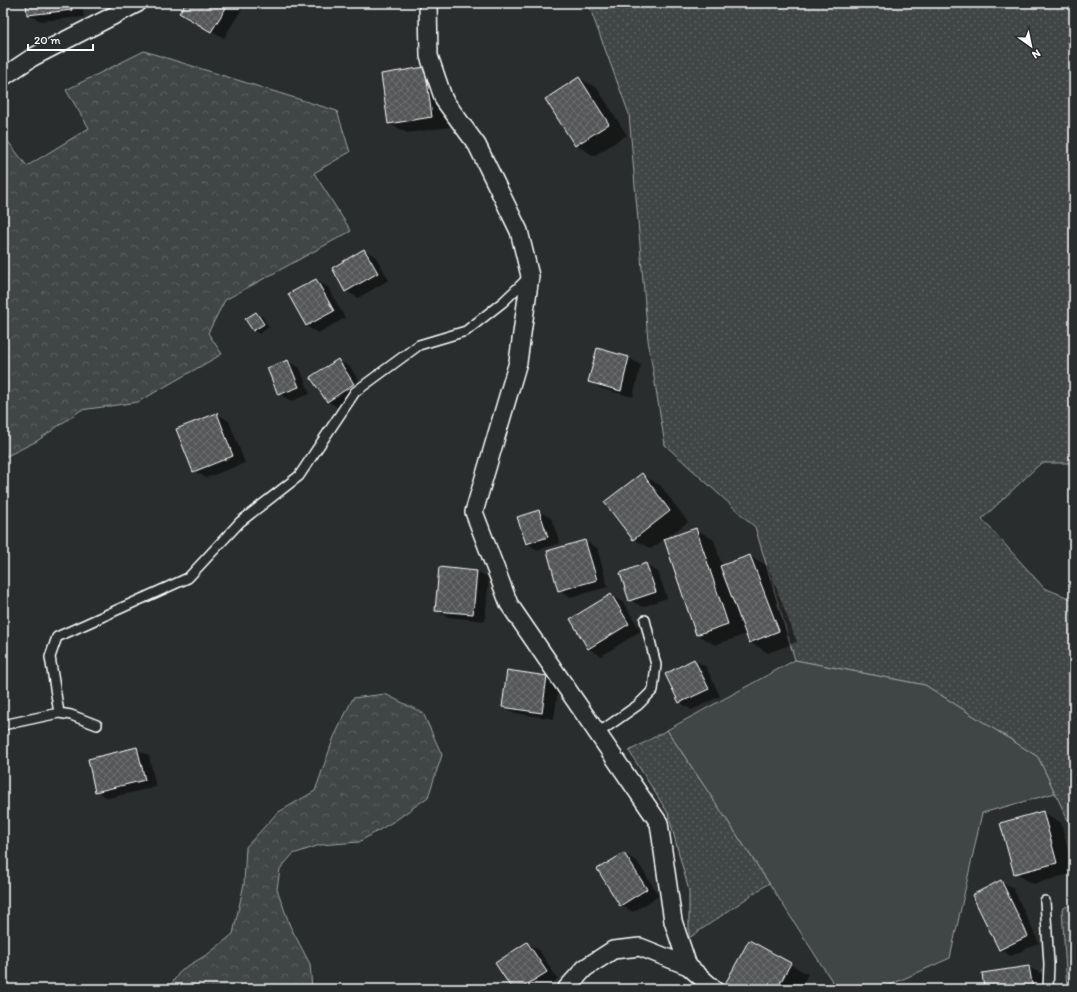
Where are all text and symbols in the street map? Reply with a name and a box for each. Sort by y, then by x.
scale bar [28,26,93,52]
north arrow [1011,26,1051,66]
text: 20 m [34,33,61,47]
text: N [1030,46,1043,61]

